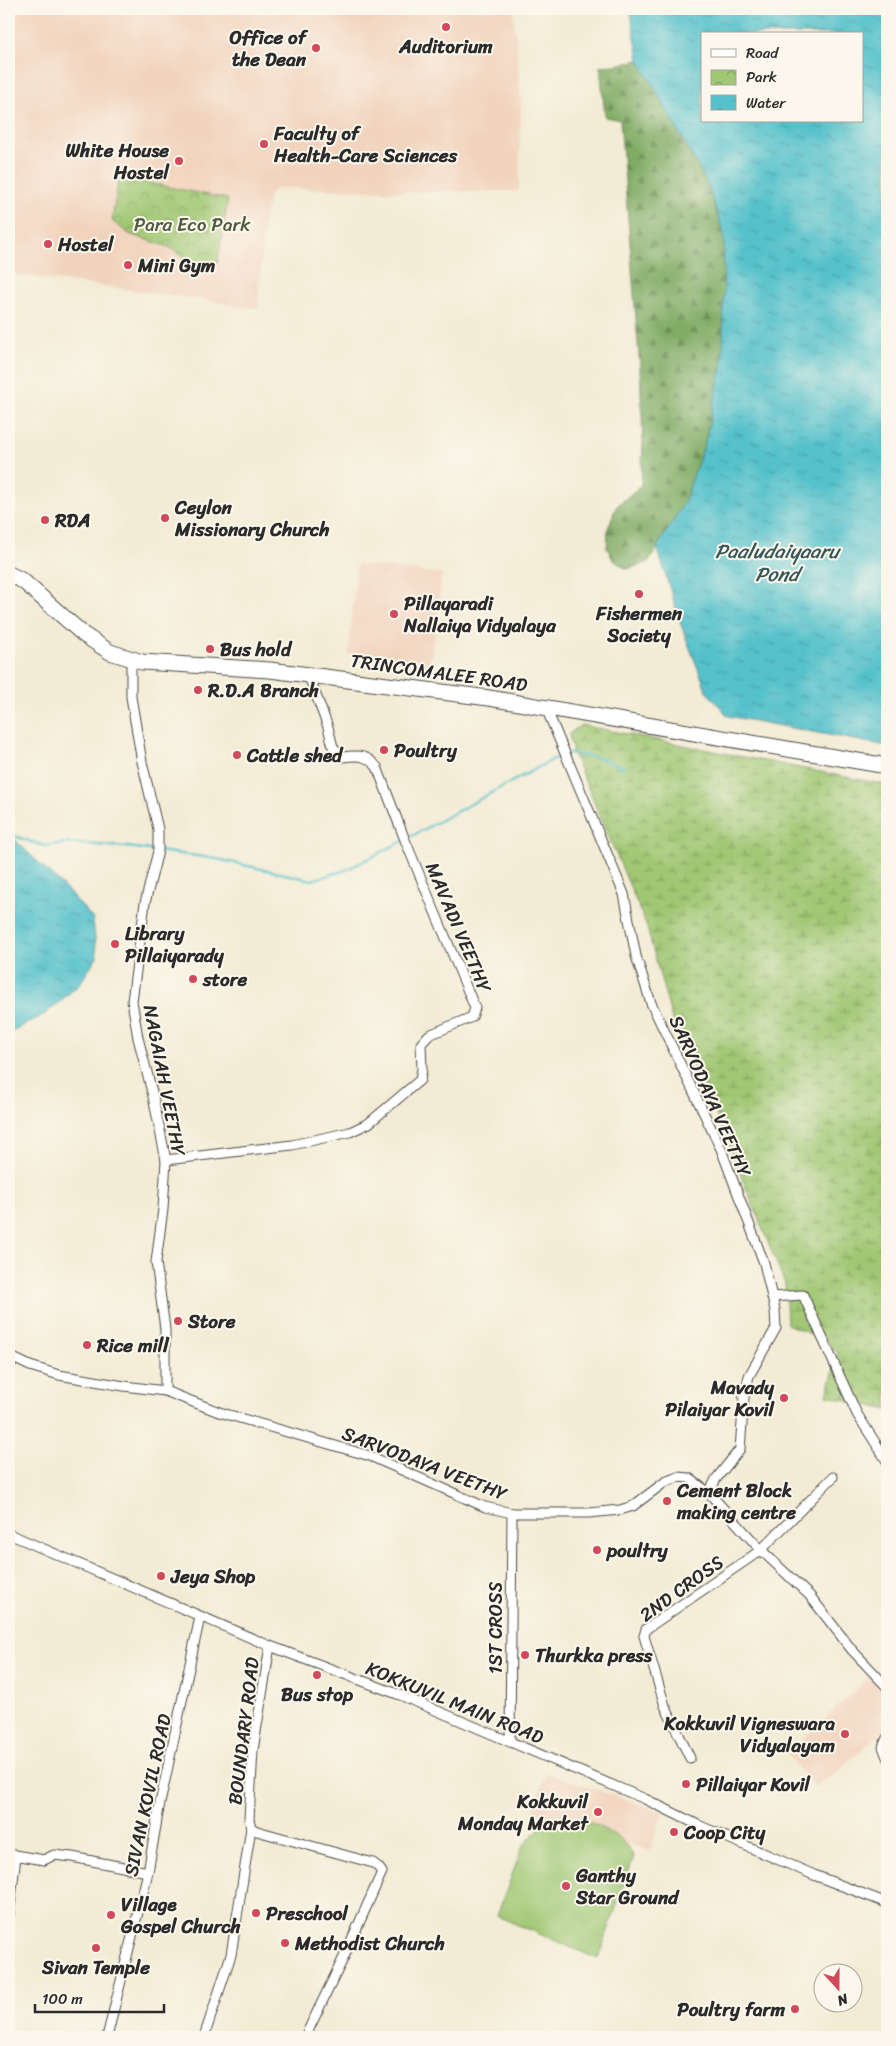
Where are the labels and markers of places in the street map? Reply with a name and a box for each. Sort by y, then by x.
place label: Office of the Dean [230,21,309,76]
marker: Auditorium [440,21,452,33]
place label: Auditorium [398,30,493,63]
marker: Office of the Dean [310,42,322,54]
place label: Faculty of Health-Care Sciences [273,117,459,172]
place label: White House Hostel [66,134,170,189]
marker: Faculty of Health-Care Sciences [258,138,270,150]
marker: White House Hostel [173,155,185,167]
place label: Hostel [57,228,114,261]
marker: Hostel [42,238,54,250]
place label: Mini Gym [137,249,216,282]
marker: Mini Gym [122,259,134,271]
place label: Ceylon Missionary Church [174,491,330,546]
place label: RDA [54,504,90,537]
marker: Ceylon Missionary Church [159,512,171,524]
marker: RDA [39,514,51,526]
place label: Pillayaradi Nallaiya Vidyalaya [403,587,556,642]
marker: Fishermen Society [633,588,645,600]
place label: Fishermen Society [595,597,683,652]
marker: Pillayaradi Nallaiya Vidyalaya [388,608,400,620]
place label: Bus hold [220,633,293,666]
marker: Bus hold [204,643,216,655]
place label: R.D.A Branch [207,674,319,707]
marker: R.D.A Branch [192,684,204,696]
place label: Poultry [394,734,458,767]
place label: Cattle shed [246,739,344,772]
marker: Poultry [378,744,390,756]
marker: Cattle shed [231,749,243,761]
place label: Library Pillaiyarady [125,917,225,972]
marker: Library Pillaiyarady [109,938,121,950]
place label: store [202,963,247,996]
marker: store [187,973,199,985]
place label: Store [187,1305,236,1338]
marker: Store [172,1315,184,1327]
place label: Rice mill [96,1329,170,1362]
marker: Rice mill [81,1339,93,1351]
place label: Mavady Pilaiyar Kovil [665,1371,776,1426]
marker: Mavady Pilaiyar Kovil [778,1392,790,1404]
place label: Cement Block making centre [676,1474,796,1529]
marker: Cement Block making centre [661,1495,673,1507]
place label: poultry [605,1534,669,1567]
marker: poultry [591,1544,603,1556]
place label: Jeya Shop [170,1560,255,1593]
marker: Jeya Shop [155,1570,167,1582]
place label: Thurkka press [535,1639,654,1672]
marker: Thurkka press [519,1649,531,1661]
marker: Bus stop [311,1669,323,1681]
place label: Bus stop [281,1678,354,1711]
place label: Kokkuvil Vigneswara Vidyalayam [663,1707,835,1762]
marker: Kokkuvil Vigneswara Vidyalayam [839,1728,851,1740]
place label: Pillaiyar Kovil [696,1768,811,1801]
marker: Pillaiyar Kovil [680,1778,692,1790]
place label: Kokkuvil Monday Market [457,1785,590,1840]
marker: Kokkuvil Monday Market [592,1806,604,1818]
place label: Coop City [683,1816,767,1849]
marker: Coop City [668,1826,680,1838]
place label: Ganthy Star Ground [575,1859,680,1914]
marker: Ganthy Star Ground [560,1880,572,1892]
place label: Village Gospel Church [120,1888,241,1943]
place label: Preschool [266,1897,349,1930]
marker: Preschool [250,1907,262,1919]
marker: Village Gospel Church [105,1909,117,1921]
place label: Methodist Church [294,1927,445,1960]
marker: Methodist Church [279,1937,291,1949]
marker: Sivan Temple [90,1942,102,1954]
place label: Sivan Temple [41,1951,150,1984]
place label: Poultry farm [677,1993,785,2026]
marker: Poultry farm [789,2003,801,2015]

